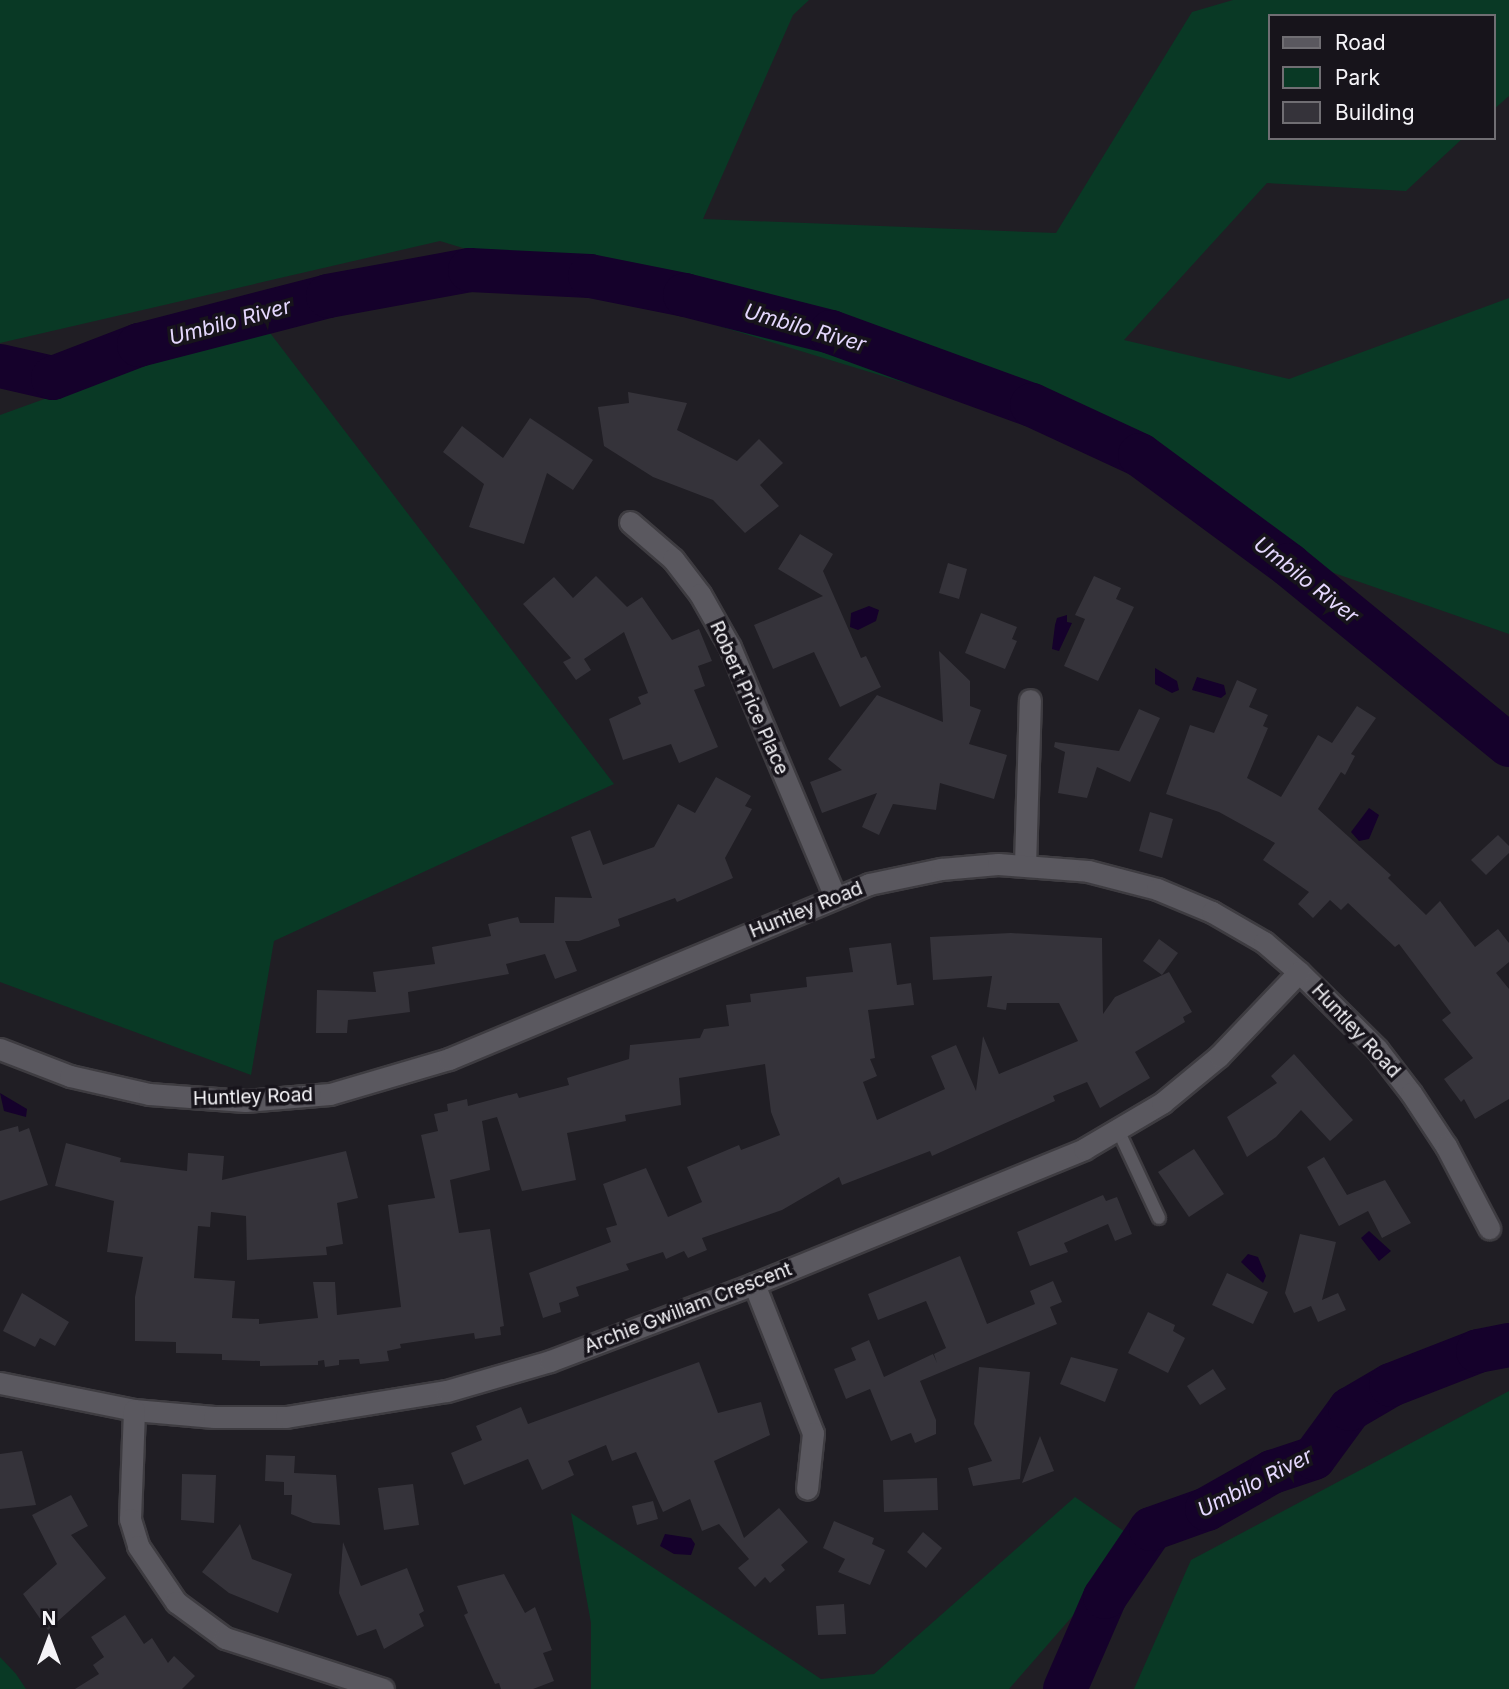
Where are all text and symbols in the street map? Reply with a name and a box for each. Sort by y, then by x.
legend [1268,14,1495,140]
text: Road [1335,30,1386,55]
text: Park [1335,65,1380,90]
text: Building [1335,100,1415,125]
water label: Umbilo River [166,294,294,350]
water label: Umbilo River [741,299,869,357]
water label: Umbilo River [1249,531,1363,629]
street label: Robert Price Place [705,618,793,778]
street label: Huntley Road [746,877,866,943]
street label: Huntley Road [1307,979,1405,1083]
street label: Huntley Road [193,1084,313,1110]
street label: Archie Gwillam Crescent [581,1258,795,1358]
water label: Umbilo River [1193,1443,1317,1523]
north arrow [14,1605,84,1675]
text: N [42,1607,56,1630]

